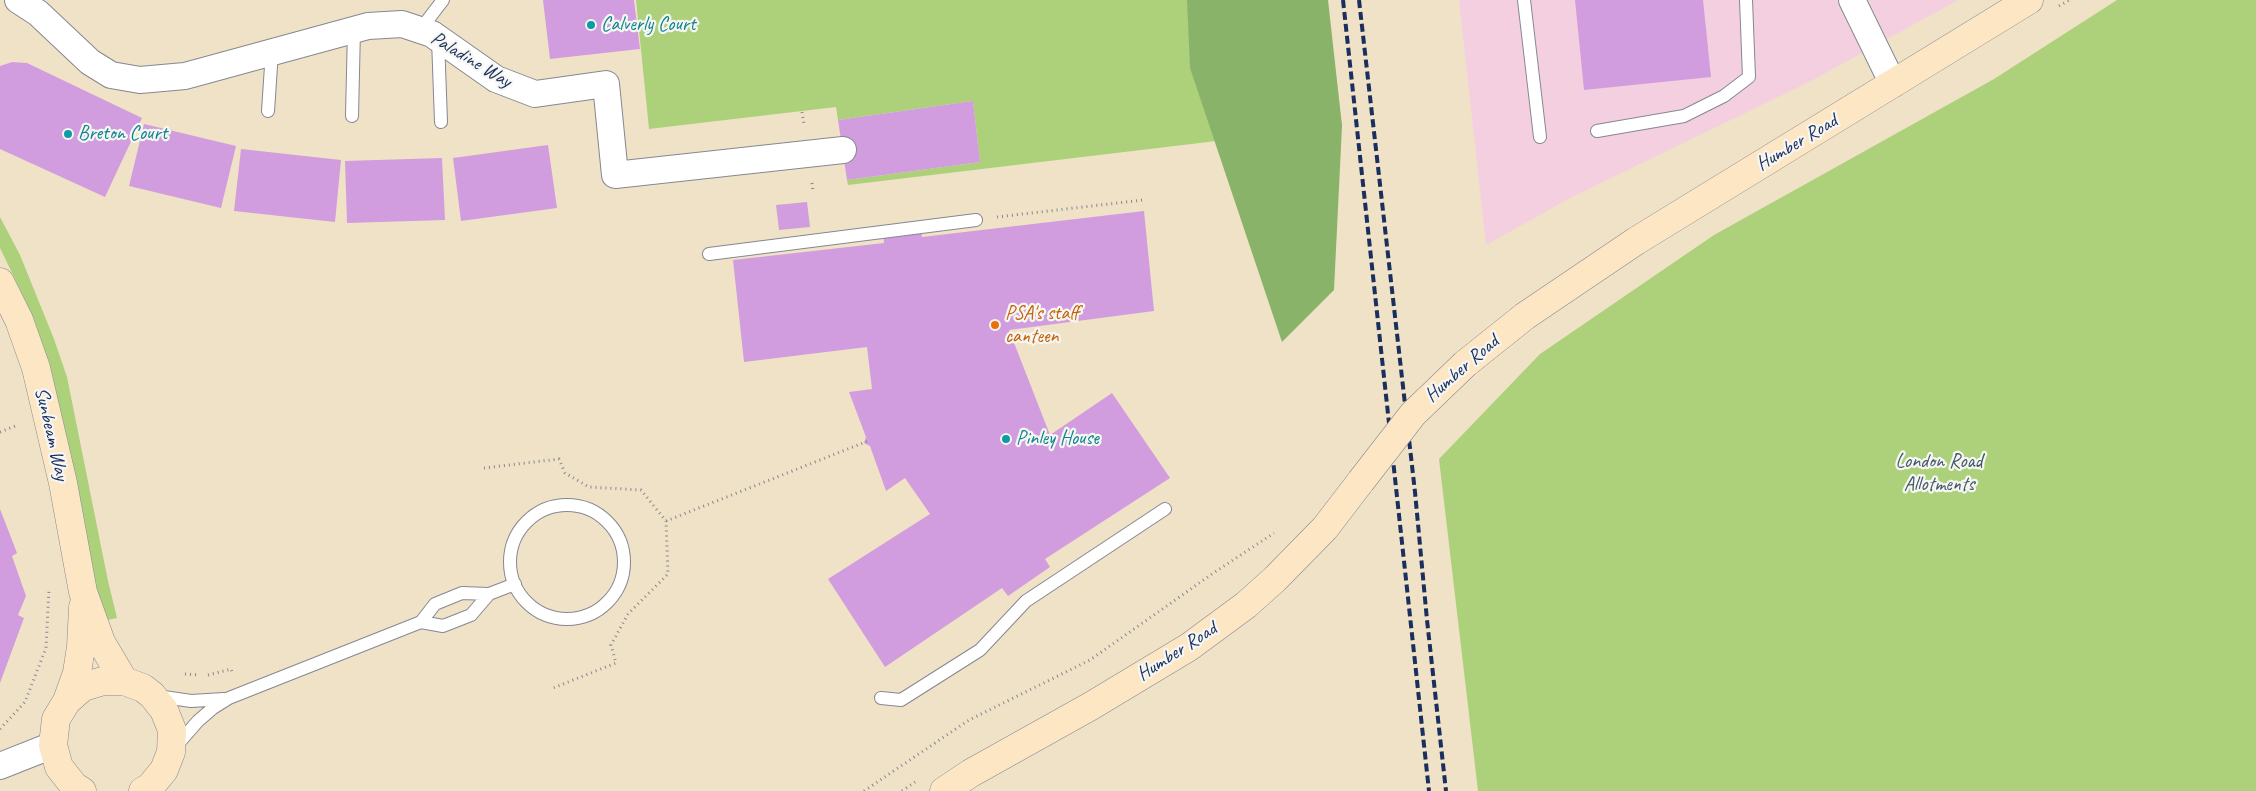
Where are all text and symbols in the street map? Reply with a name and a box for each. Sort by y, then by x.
place label: Calverly Court [601,13,696,37]
marker: Calverly Court [585,19,597,31]
street label: Paladine Way [426,27,516,93]
street label: Humber Road [1752,109,1842,177]
place label: Breton Court [78,122,167,146]
marker: Breton Court [62,128,74,140]
place label: PSA's staff canteen [1005,302,1079,349]
marker: PSA's staff canteen [989,319,1001,331]
street label: Humber Road [1420,330,1504,408]
street label: Sunbeam Way [29,385,73,483]
place label: Pinley House [1016,427,1099,451]
marker: Pinley House [1000,433,1012,445]
park label: London Road Allotments [1896,450,1982,497]
street label: Humber Road [1132,617,1222,687]

